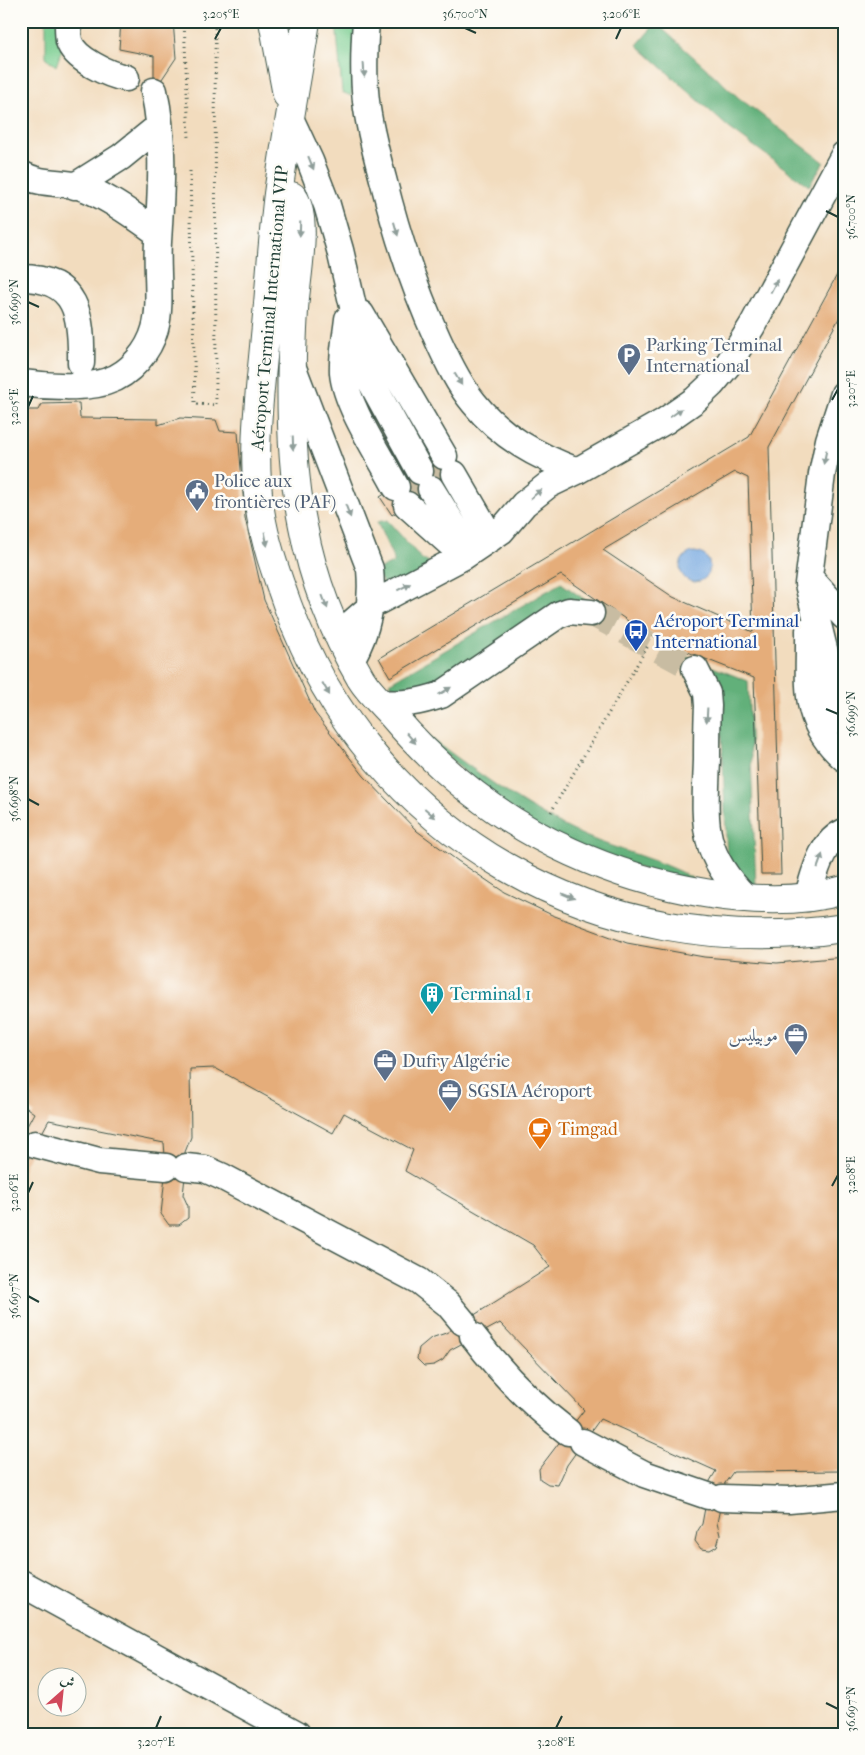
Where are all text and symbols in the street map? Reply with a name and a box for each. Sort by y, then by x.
text: 3.205°E [203,7,239,21]
text: 36.700°N [442,7,488,21]
text: 3.206°E [602,7,640,21]
one-way arrow [360,62,368,78]
one-way arrow [307,156,315,170]
street label: Aéroport Terminal International VIP [247,164,293,452]
text: 36.700°N [844,194,858,240]
one-way arrow [295,221,303,237]
one-way arrow [392,221,400,236]
text: 36.699°N [7,279,21,325]
one-way arrow [769,279,778,293]
place label: Parking Terminal International [646,335,782,377]
parking icon: Parking Terminal International [616,342,642,376]
text: 3.207°E [844,370,858,408]
one-way arrow [453,372,462,385]
text: 3.205°E [7,389,21,425]
one-way arrow [669,408,683,418]
one-way arrow [290,435,298,451]
one-way arrow [821,450,829,465]
place label: Police aux frontières (PAF) [214,471,336,513]
public building icon: Police aux frontières (PAF) [184,478,210,512]
one-way arrow [529,489,542,500]
one-way arrow [344,504,352,519]
one-way arrow [262,531,270,546]
one-way arrow [397,583,412,591]
one-way arrow [321,595,329,610]
place label: Aéroport Terminal International [653,611,799,653]
bus stop icon: Aéroport Terminal International [623,618,649,652]
one-way arrow [322,682,330,696]
one-way arrow [438,687,451,696]
text: 36.699°N [844,691,858,737]
one-way arrow [703,708,711,724]
one-way arrow [405,731,417,743]
text: 36.698°N [7,776,21,822]
one-way arrow [423,808,436,819]
one-way arrow [816,853,824,868]
one-way arrow [561,893,575,901]
building icon: Terminal 1 [419,981,445,1015]
place label: Terminal 1 [450,984,532,1005]
office icon: موبيليس [783,1022,809,1056]
place label: موبيليس [728,1025,778,1047]
office icon: Dufry Algérie [372,1048,398,1082]
place label: Dufry Algérie [402,1051,510,1072]
office icon: SGSIA Aéroport [437,1078,463,1112]
place label: SGSIA Aéroport [468,1081,593,1102]
cafe icon: Timgad [527,1116,553,1150]
place label: Timgad [558,1119,618,1140]
text: 3.208°E [844,1156,858,1194]
text: 3.206°E [7,1174,21,1212]
text: 36.697°N [7,1273,21,1319]
north arrow [38,1668,88,1718]
text: ش [58,1670,78,1692]
text: 36.697°N [844,1686,858,1732]
text: 3.207°E [137,1735,175,1749]
text: 3.208°E [537,1735,575,1749]

